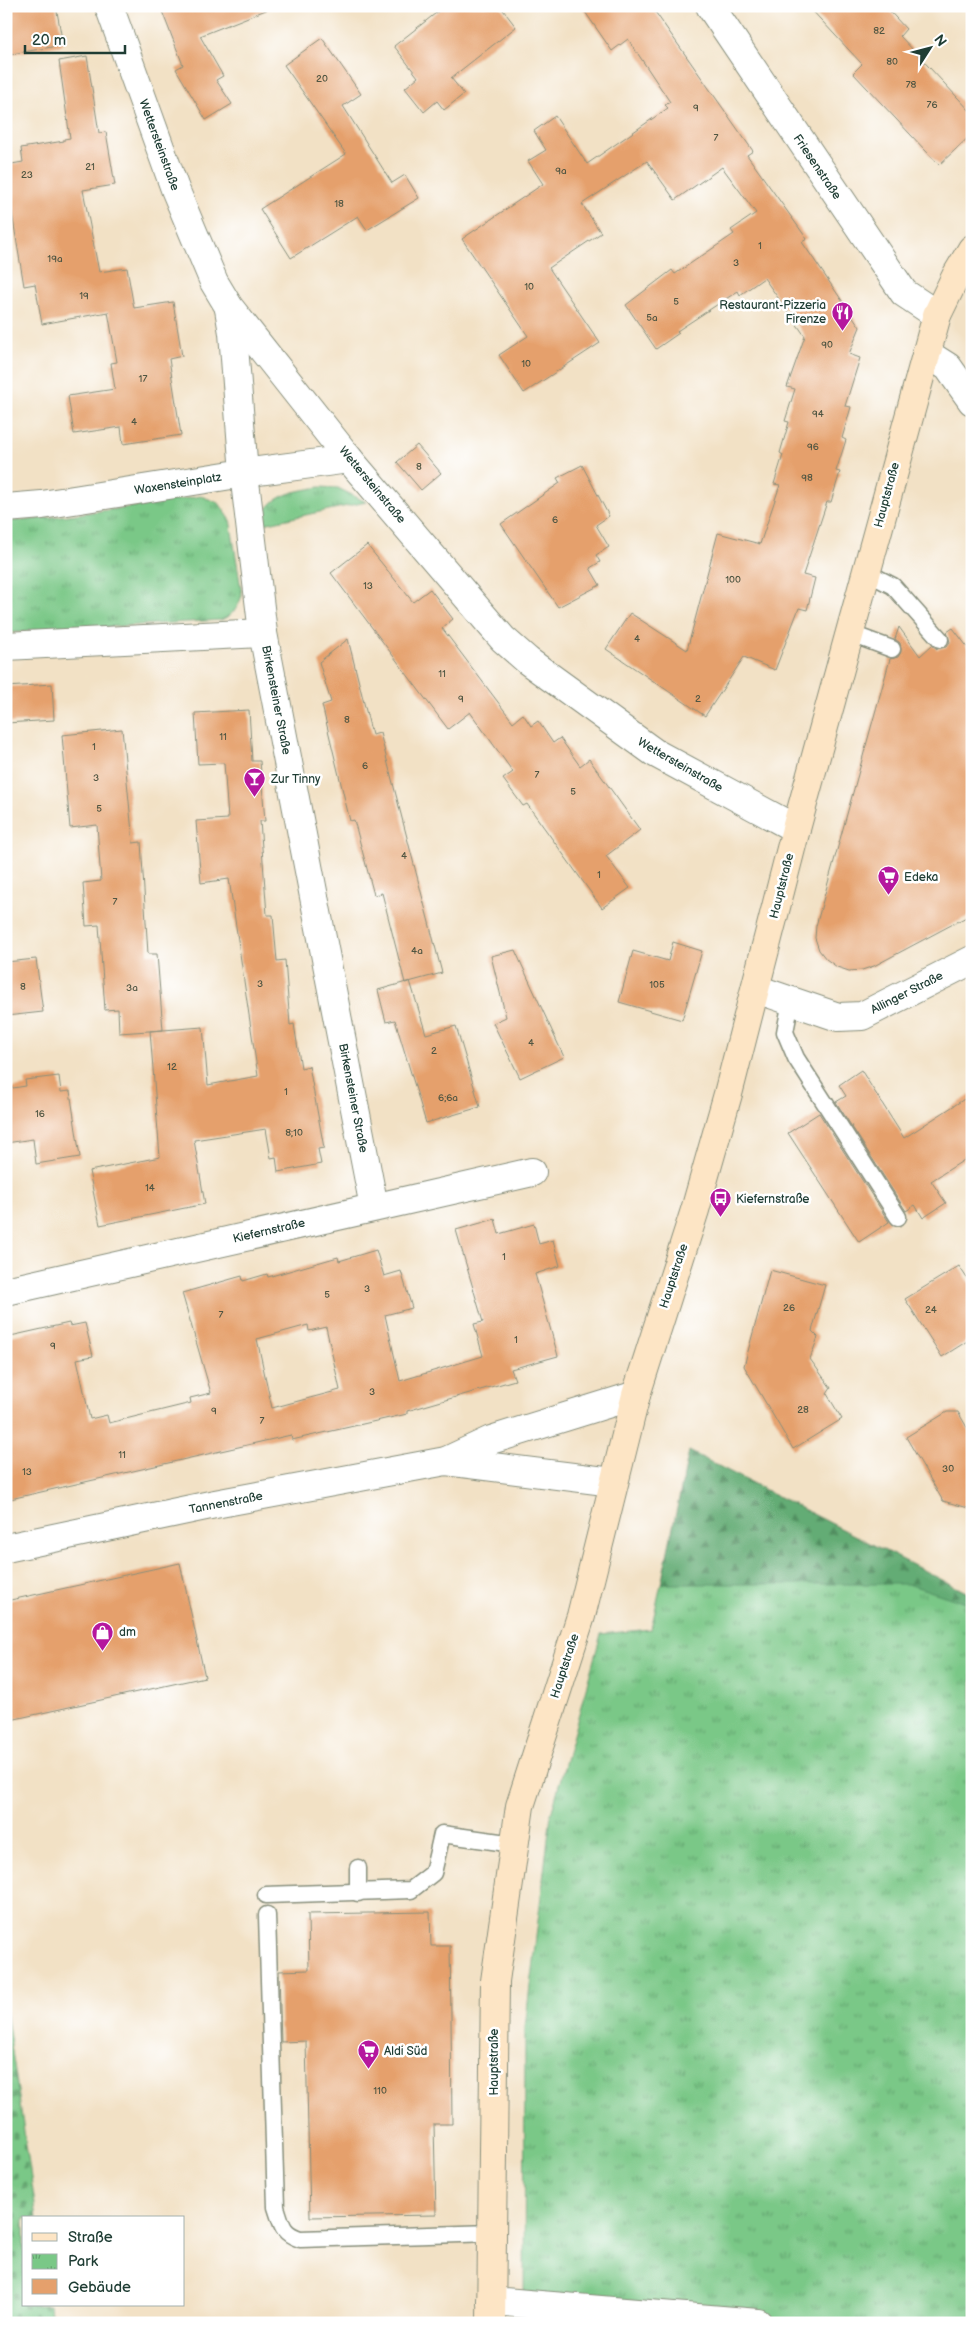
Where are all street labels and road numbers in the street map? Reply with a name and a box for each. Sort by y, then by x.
street label: Wettersteinstraße [136,97,182,193]
street label: Friesenstraße [790,131,844,203]
street label: Wettersteinstraße [335,443,409,527]
street label: Hauptstraße [871,461,903,529]
street label: Waxensteinplatz [133,470,223,498]
street label: Birkensteiner Straße [258,644,294,756]
street label: Wettersteinstraße [635,734,725,796]
street label: Hauptstraße [767,852,797,920]
street label: Allinger Straße [868,968,946,1018]
street label: Birkensteiner Straße [335,1042,371,1154]
street label: Kiefernstraße [232,1215,306,1247]
street label: Hauptstraße [657,1242,691,1310]
street label: Tannenstraße [188,1489,264,1517]
street label: Hauptstraße [548,1632,582,1700]
street label: Hauptstraße [487,2029,502,2095]

